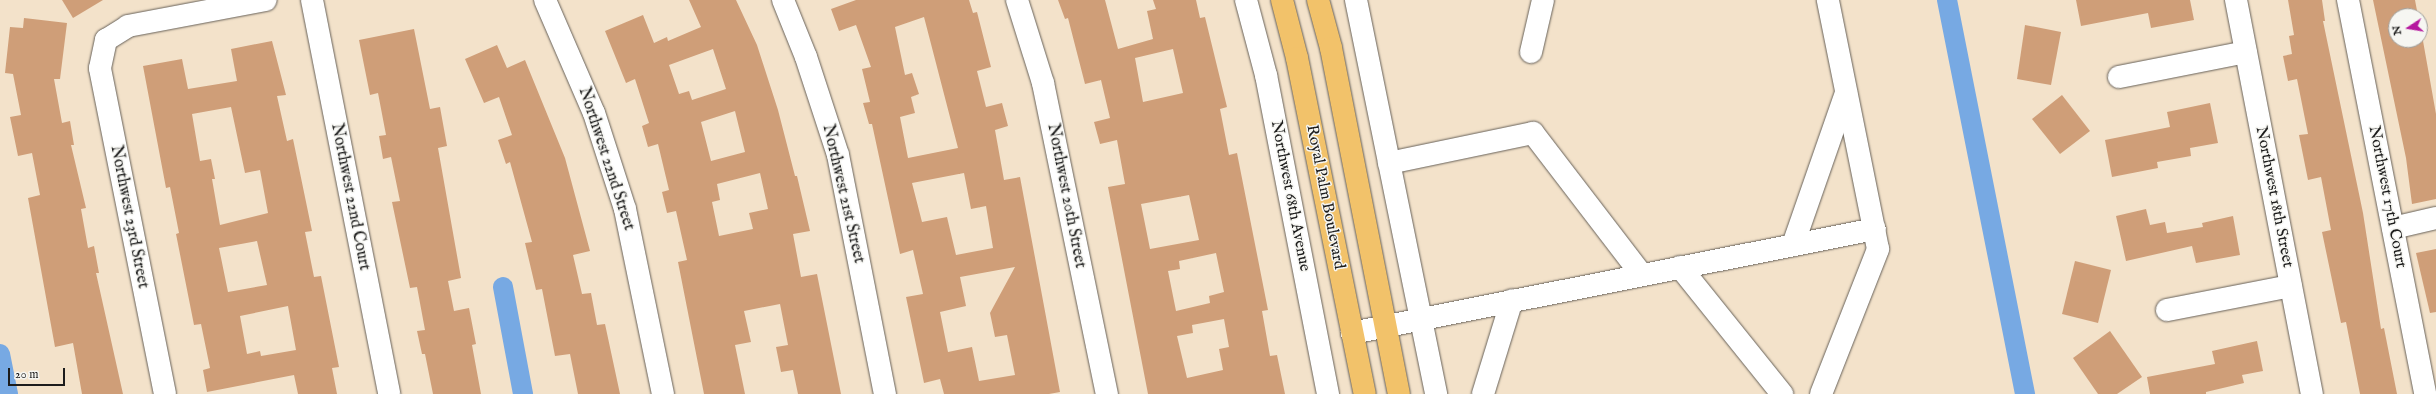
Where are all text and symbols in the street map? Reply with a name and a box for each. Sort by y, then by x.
north arrow [2388,8,2428,48]
text: N [2389,24,2405,36]
street label: Northwest 22nd Street [574,85,638,233]
street label: Northwest 68th Avenue [1266,119,1314,273]
street label: Northwest 22nd Court [326,122,374,272]
street label: Northwest 20th Street [1043,122,1089,270]
street label: Northwest 21st Street [818,123,868,265]
street label: Royal Palm Boulevard [1302,123,1348,271]
street label: Northwest 17th Court [2364,124,2410,270]
street label: Northwest 18th Street [2251,125,2297,269]
street label: Northwest 23rd Street [106,144,152,290]
scale bar [10,360,67,386]
text: 20 m [15,367,38,382]

